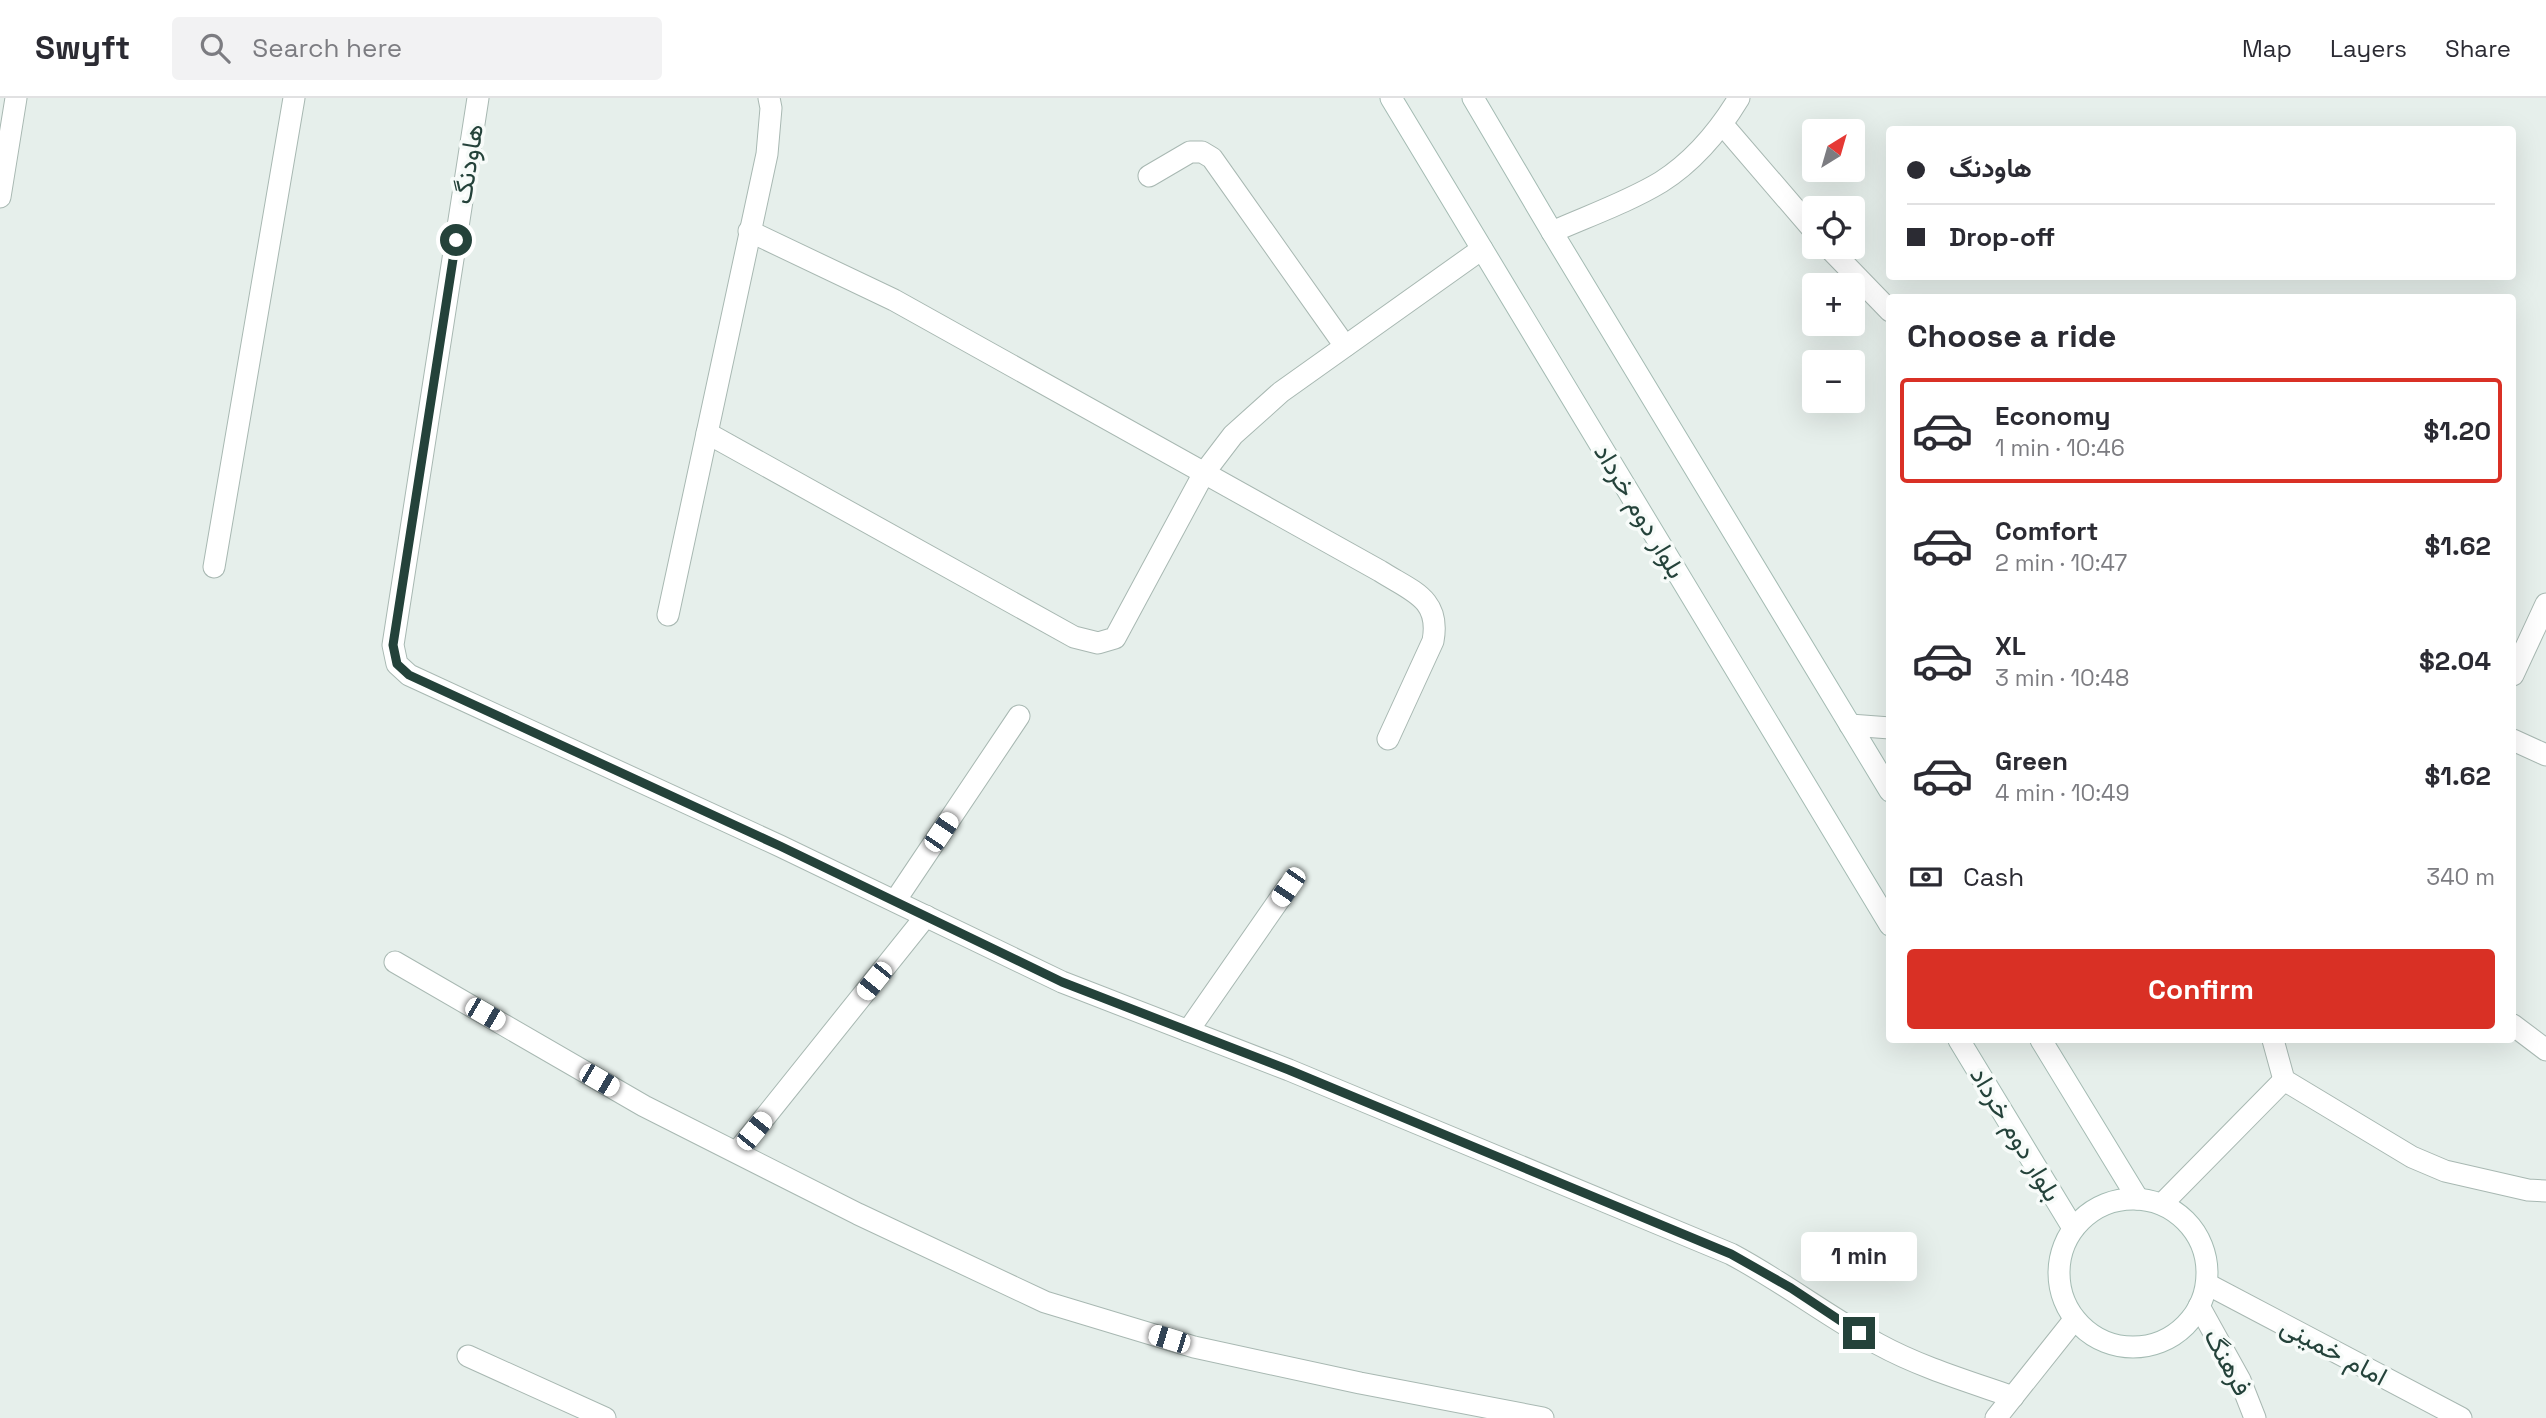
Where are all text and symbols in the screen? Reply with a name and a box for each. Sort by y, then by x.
search box [172,17,662,80]
text: Swyft [35,27,130,69]
icon: search [196,29,234,67]
text: Search here [252,31,402,65]
text: Map [2242,33,2292,64]
text: Layers [2330,33,2407,64]
text: Share [2445,33,2511,64]
north arrow [1802,119,1866,182]
map controls [1802,119,1865,413]
street label: هاودنگ [445,121,491,207]
text: هاودنگ [1949,151,2032,185]
button: locate [1802,196,1865,259]
text: Drop-off [1949,220,2055,254]
route start [440,224,472,256]
button: + [1802,273,1865,336]
text: Choose a ride [1907,316,2117,356]
button: − [1802,350,1865,413]
icon: car [1911,399,1974,462]
text: Economy [1995,399,2111,433]
text: $1.20 [2423,414,2491,448]
text: 1 min · 10:46 [1995,433,2125,463]
street label: بلوار دوم خرداد [1586,437,1694,585]
icon: car [1911,514,1974,577]
text: Comfort [1995,514,2098,548]
text: $1.62 [2425,529,2491,563]
text: 2 min · 10:47 [1995,548,2127,578]
icon: car [1911,629,1974,692]
text: XL [1995,629,2026,663]
text: $2.04 [2419,644,2491,678]
text: 3 min · 10:48 [1995,663,2129,693]
icon: car [1911,744,1974,807]
text: Green [1995,744,2068,778]
text: $1.62 [2425,759,2491,793]
text: 4 min · 10:49 [1995,778,2130,808]
car [921,809,962,855]
icon: cash [1907,858,1945,896]
text: Cash [1963,860,2024,894]
text: 340 m [2426,862,2495,892]
car [1268,864,1309,910]
button: Confirm [1907,949,2495,1029]
car [853,958,896,1004]
car [462,994,509,1034]
car [576,1060,623,1100]
street label: بلوار دوم خرداد [1962,1060,2070,1208]
car [733,1108,776,1154]
callout: 1 min [1801,1232,1917,1280]
text: 1 min [1831,1241,1887,1271]
street label: امام خمینی [2275,1309,2393,1393]
route end [1843,1317,1875,1349]
car [1146,1323,1193,1355]
street label: فرهنگ [2196,1323,2260,1401]

